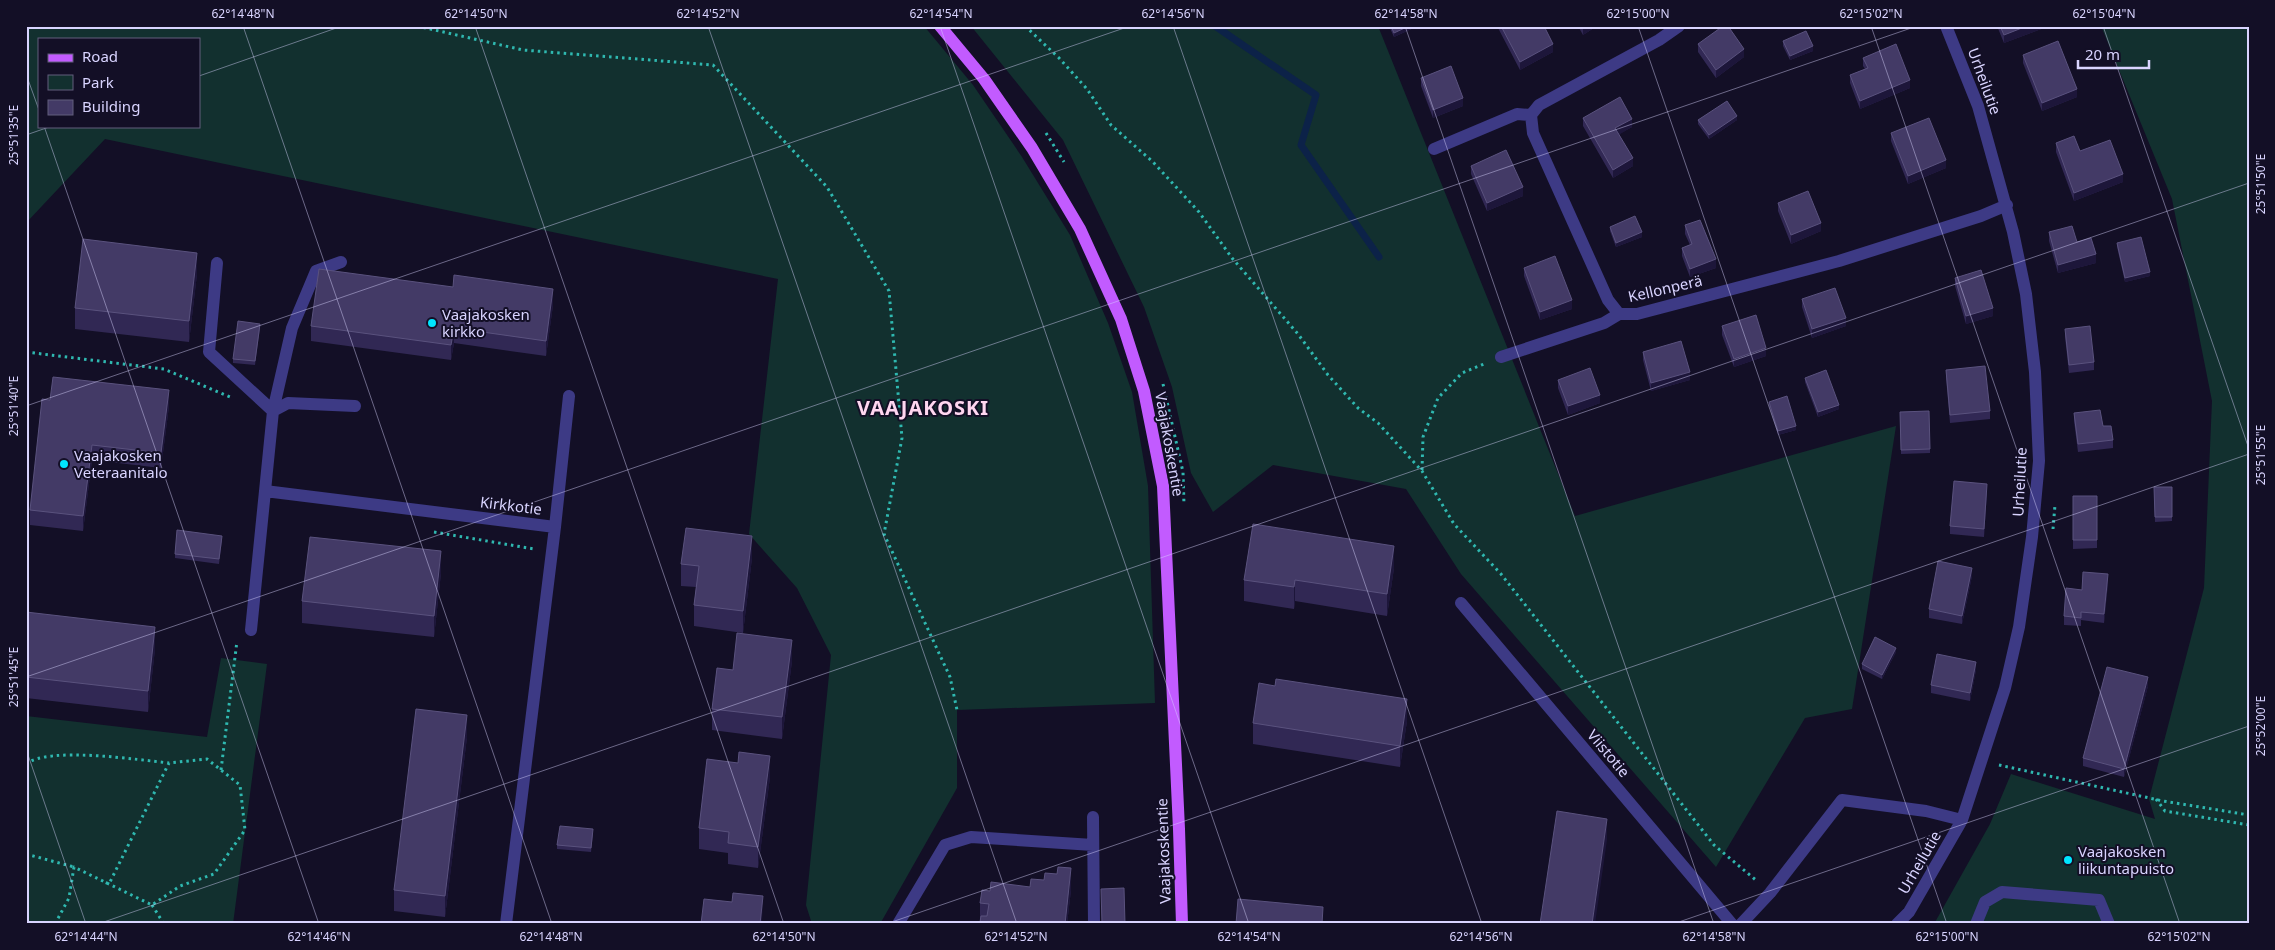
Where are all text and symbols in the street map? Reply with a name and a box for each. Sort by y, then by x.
text: 62°14'48"N [211,5,275,22]
text: 62°14'50"N [444,5,508,22]
text: 62°14'52"N [676,5,740,22]
text: 62°14'54"N [909,5,973,22]
text: 62°14'56"N [1141,5,1205,22]
text: 62°14'58"N [1374,5,1438,22]
text: 62°15'00"N [1606,5,1670,22]
text: 62°15'02"N [1839,5,1903,22]
text: 62°15'04"N [2072,5,2136,22]
legend [38,38,200,128]
scale bar [2078,38,2149,70]
text: 20 m [2085,44,2120,64]
street label: Urheilutie [1964,45,2006,117]
text: Road [82,46,118,66]
text: Park [82,72,114,92]
text: Building [82,96,140,116]
text: 25°51'35"E [5,105,22,165]
text: 25°51'50"E [2252,154,2269,214]
street label: Kellonperä [1626,270,1704,306]
place label: Vaajakosken kirkko [442,304,530,341]
marker: Vaajakosken kirkko [426,317,438,329]
text: 25°51'40"E [5,376,22,436]
street label: Vaajakoskentie [1151,390,1189,498]
district label: VAAJAKOSKI [857,394,989,421]
text: 25°51'55"E [2252,425,2269,485]
place label: Vaajakosken Veteraanitalo [74,445,168,482]
street label: Urheilutie [2007,447,2031,517]
marker: Vaajakosken Veteraanitalo [58,458,70,470]
street label: Kirkkotie [479,491,543,519]
text: 25°51'45"E [5,647,22,707]
text: 25°52'00"E [2252,696,2269,756]
street label: Viistotie [1583,725,1635,781]
street label: Vaajakoskentie [1151,798,1175,904]
street label: Urheilutie [1893,827,1945,897]
place label: Vaajakosken liikuntapuisto [2078,841,2174,878]
marker: Vaajakosken liikuntapuisto [2062,854,2074,866]
text: 62°14'44"N [54,928,118,945]
text: 62°14'46"N [287,928,351,945]
text: 62°14'48"N [519,928,583,945]
text: 62°14'50"N [752,928,816,945]
text: 62°14'52"N [984,928,1048,945]
text: 62°14'54"N [1217,928,1281,945]
text: 62°14'56"N [1449,928,1513,945]
text: 62°14'58"N [1682,928,1746,945]
text: 62°15'00"N [1915,928,1979,945]
text: 62°15'02"N [2147,928,2211,945]

